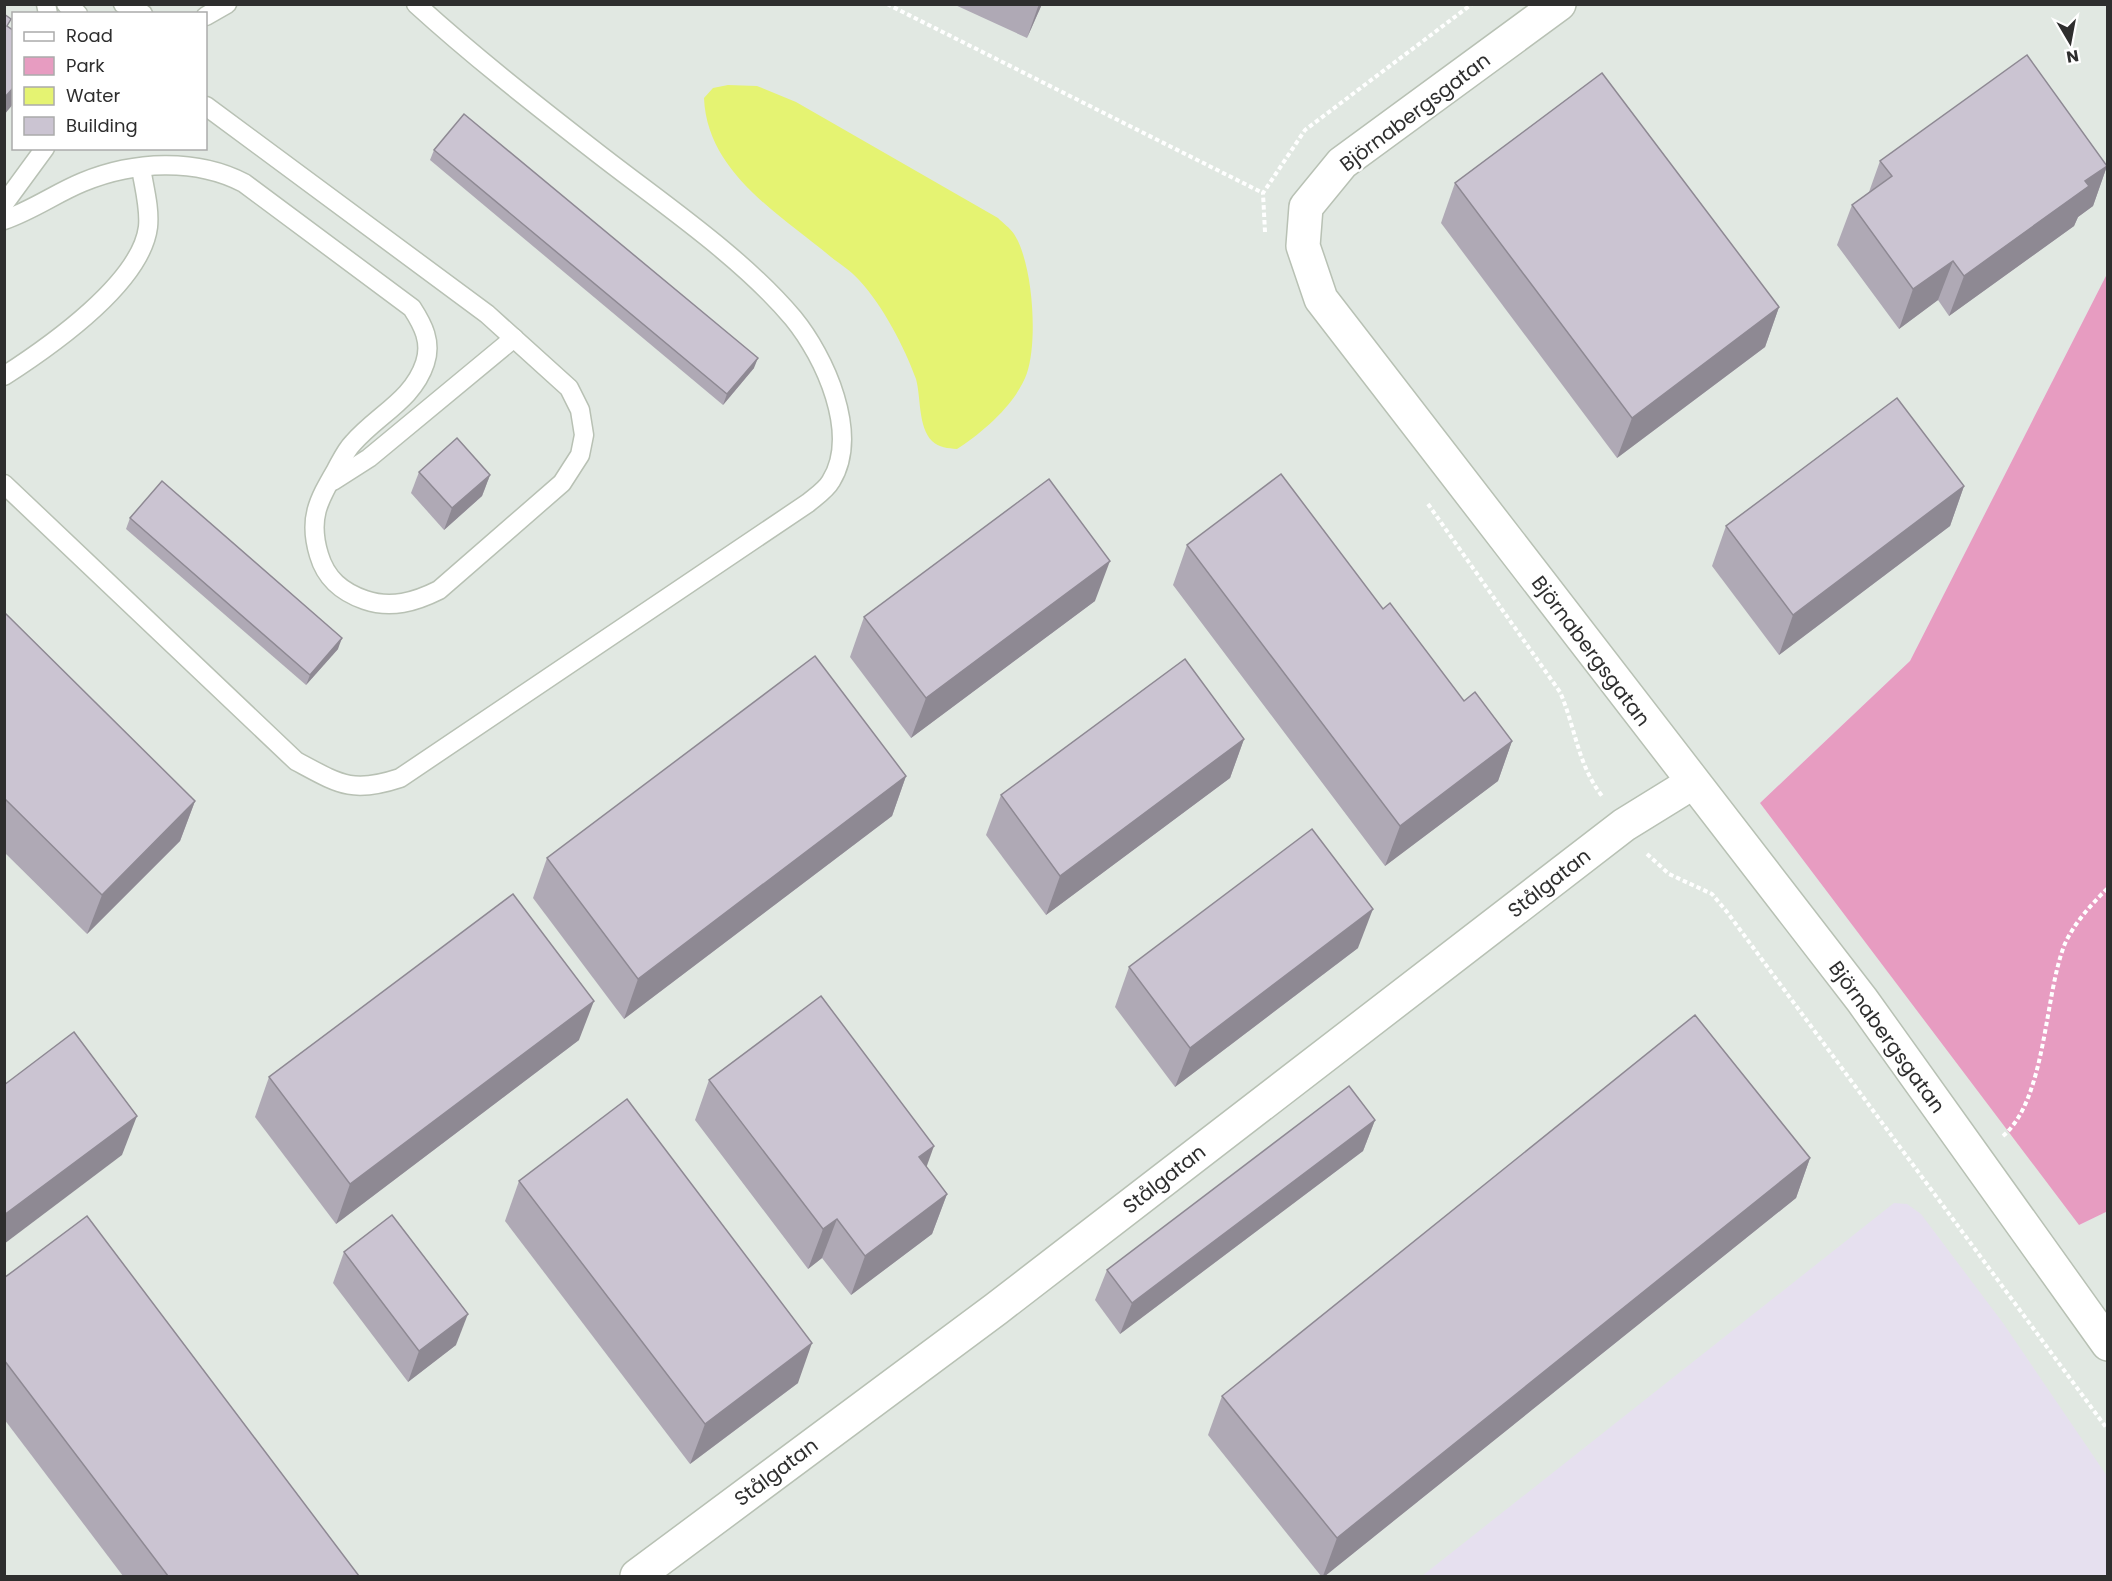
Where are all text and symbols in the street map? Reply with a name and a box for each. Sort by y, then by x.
legend [12,12,207,150]
north arrow [2040,12,2100,72]
text: Road [66,23,113,48]
text: N [2065,44,2080,69]
street label: Björnabergsgatan [1334,46,1496,178]
text: Park [66,53,105,78]
text: Water [66,83,120,108]
text: Building [66,113,138,138]
street label: Björnabergsgatan [1525,570,1657,732]
street label: Stålgatan [1502,842,1596,924]
street label: Björnabergsgatan [1822,955,1952,1119]
street label: Stålgatan [1117,1138,1211,1220]
street label: Stålgatan [728,1431,824,1513]

